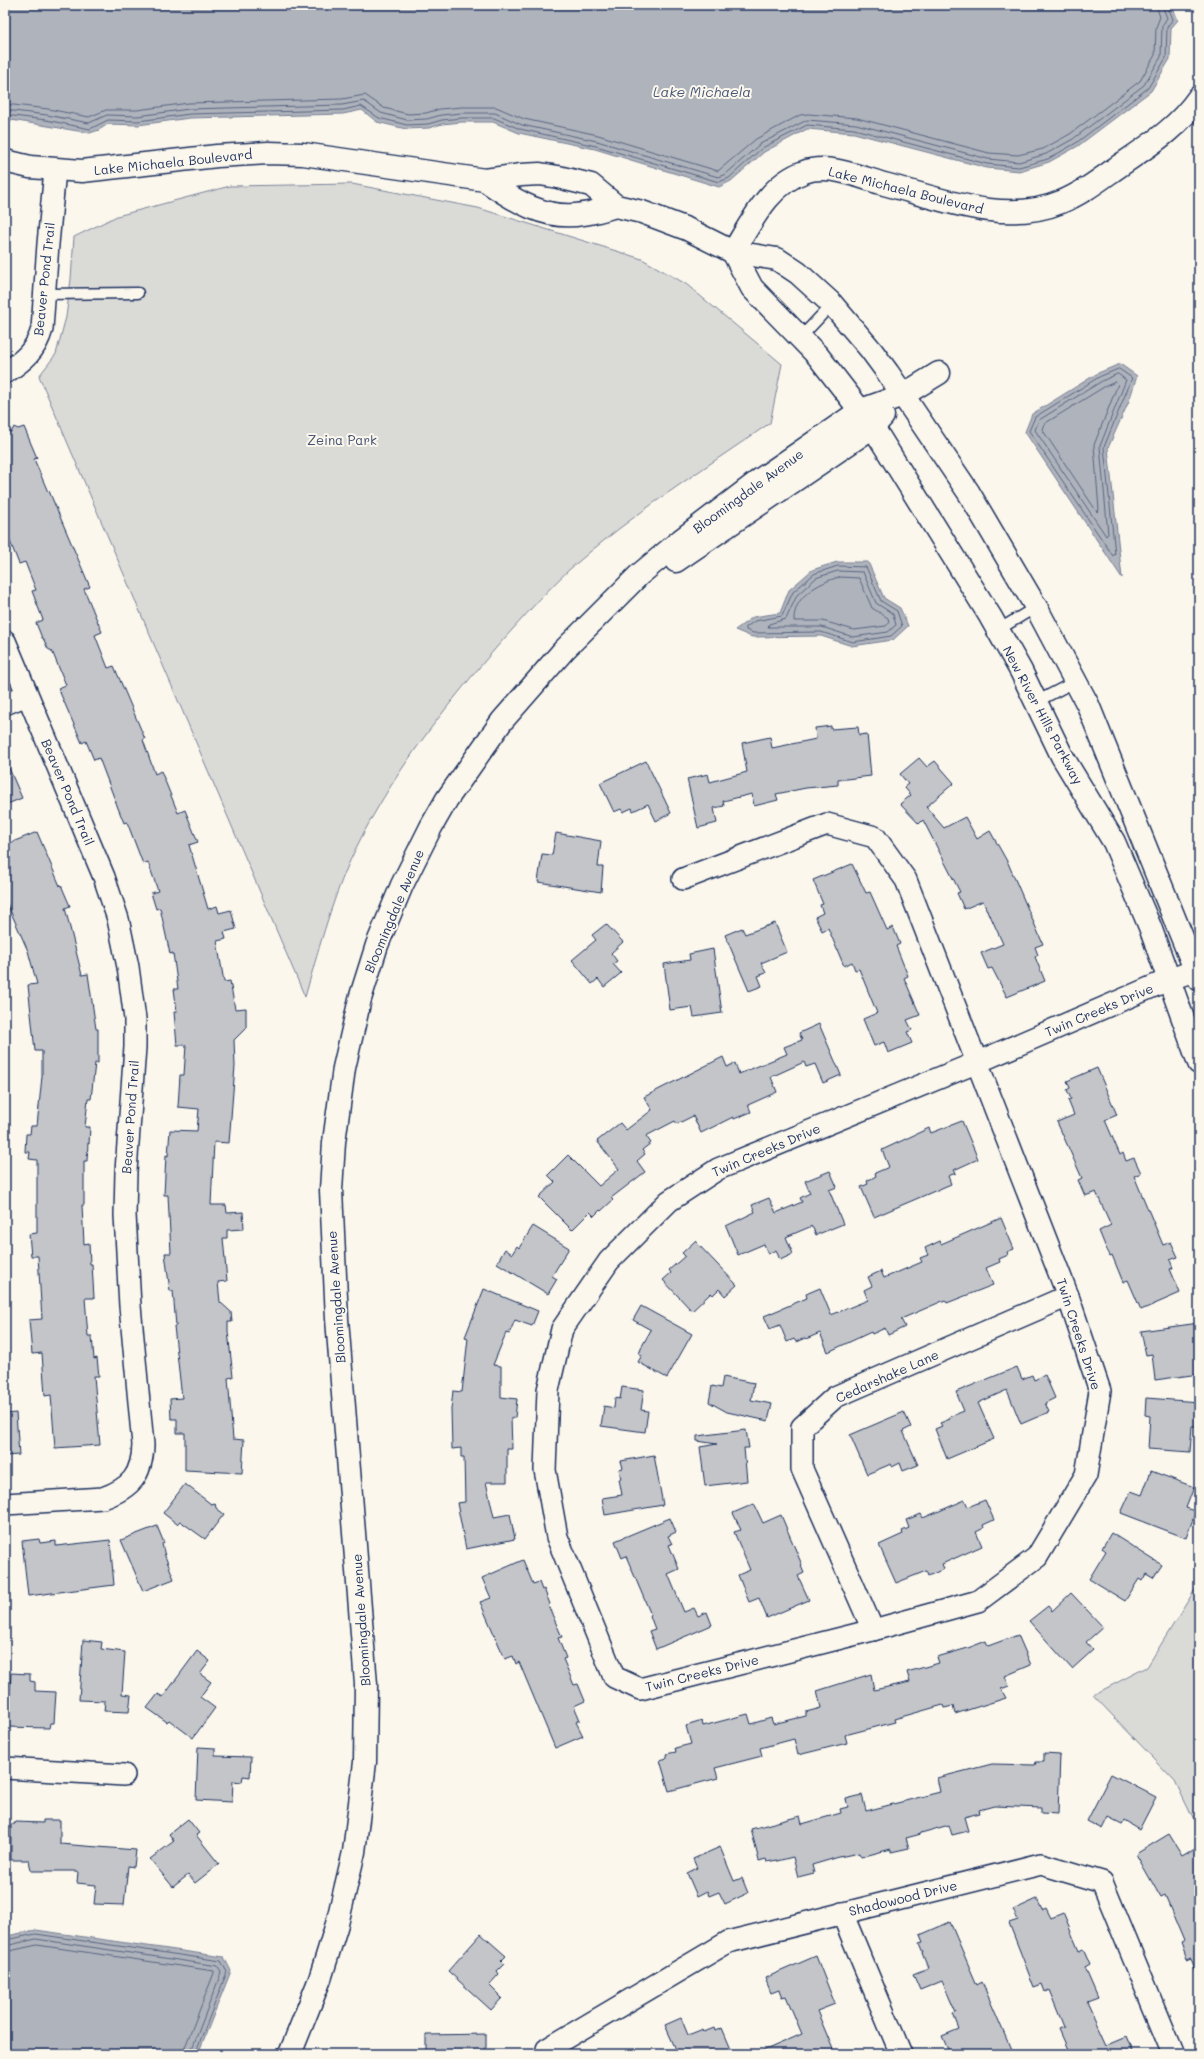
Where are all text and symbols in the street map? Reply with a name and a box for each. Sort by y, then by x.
water label: Lake Michaela [653,82,751,101]
street label: Lake Michaela Boulevard [93,145,253,178]
street label: Lake Michaela Boulevard [827,162,985,217]
street label: Beaver Pond Trail [29,221,58,337]
park label: Zeina Park [307,431,377,448]
street label: Bloomingdale Avenue [689,445,806,536]
street label: New River Hills Parkway [1000,643,1087,787]
street label: Beaver Pond Trail [38,736,99,848]
street label: Bloomingdale Avenue [360,846,427,975]
street label: Twin Creeks Drive [1042,979,1156,1040]
street label: Beaver Pond Trail [117,1059,142,1175]
street label: Twin Creeks Drive [709,1119,823,1180]
street label: Bloomingdale Avenue [322,1230,349,1364]
street label: Twin Creeks Drive [1053,1276,1106,1392]
street label: Cedarshake Lane [833,1345,941,1406]
street label: Bloomingdale Avenue [347,1553,374,1687]
street label: Twin Creeks Drive [643,1650,760,1695]
street label: Shadowood Drive [847,1876,959,1919]

